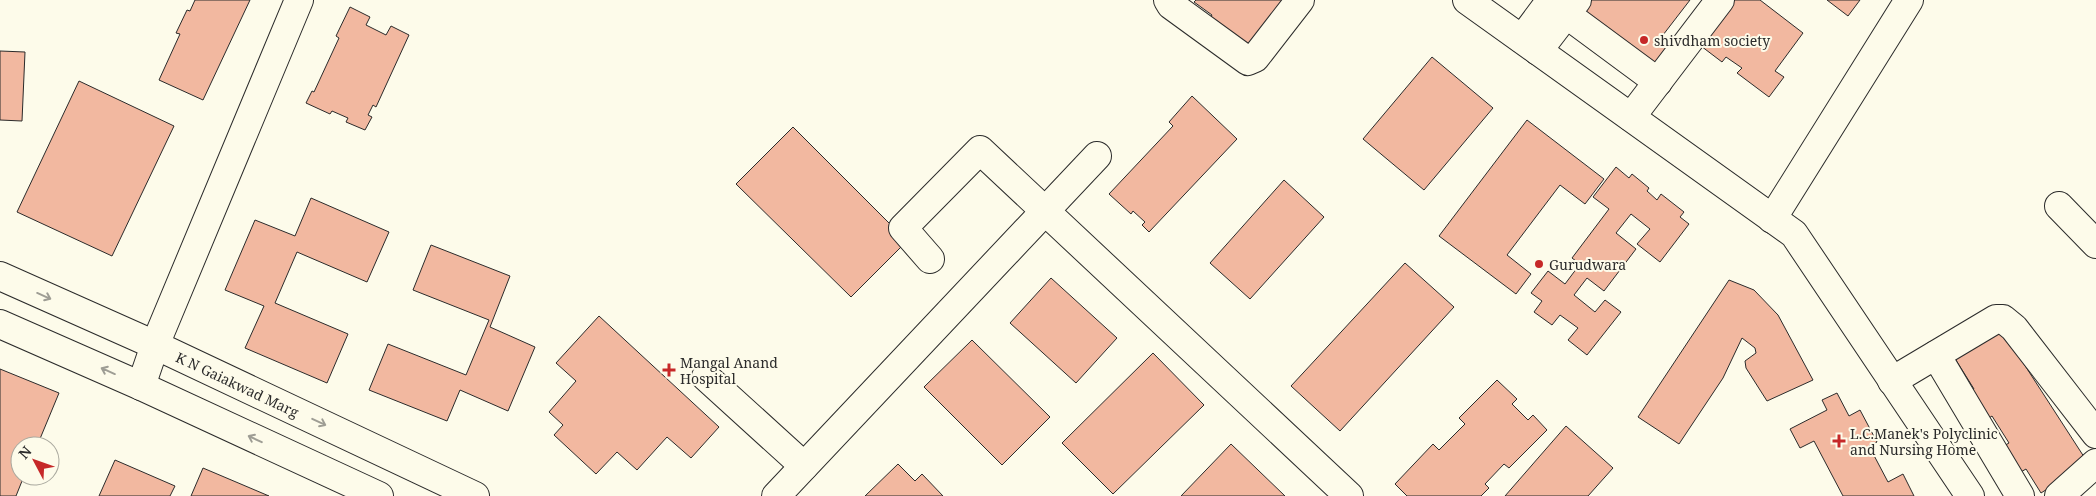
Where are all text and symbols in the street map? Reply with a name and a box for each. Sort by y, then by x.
place label: shivdham society [1654,31,1770,50]
marker: shivdham society [1638,34,1650,46]
place label: Gurudwara [1549,255,1626,274]
marker: Gurudwara [1533,258,1545,270]
one-way arrow [37,291,52,301]
street label: K N Gaiakwad Marg [173,347,303,421]
place label: Mangal Anand Hospital [680,353,778,388]
marker: Mangal Anand Hospital [662,363,676,377]
one-way arrow [101,366,116,376]
one-way arrow [311,418,326,428]
place label: L.C.Manek's Polyclinic and Nursing Home [1850,424,1998,459]
one-way arrow [248,434,263,444]
marker: L.C.Manek's Polyclinic and Nursing Home [1832,434,1846,448]
north arrow [10,436,60,486]
text: N [14,442,36,463]

